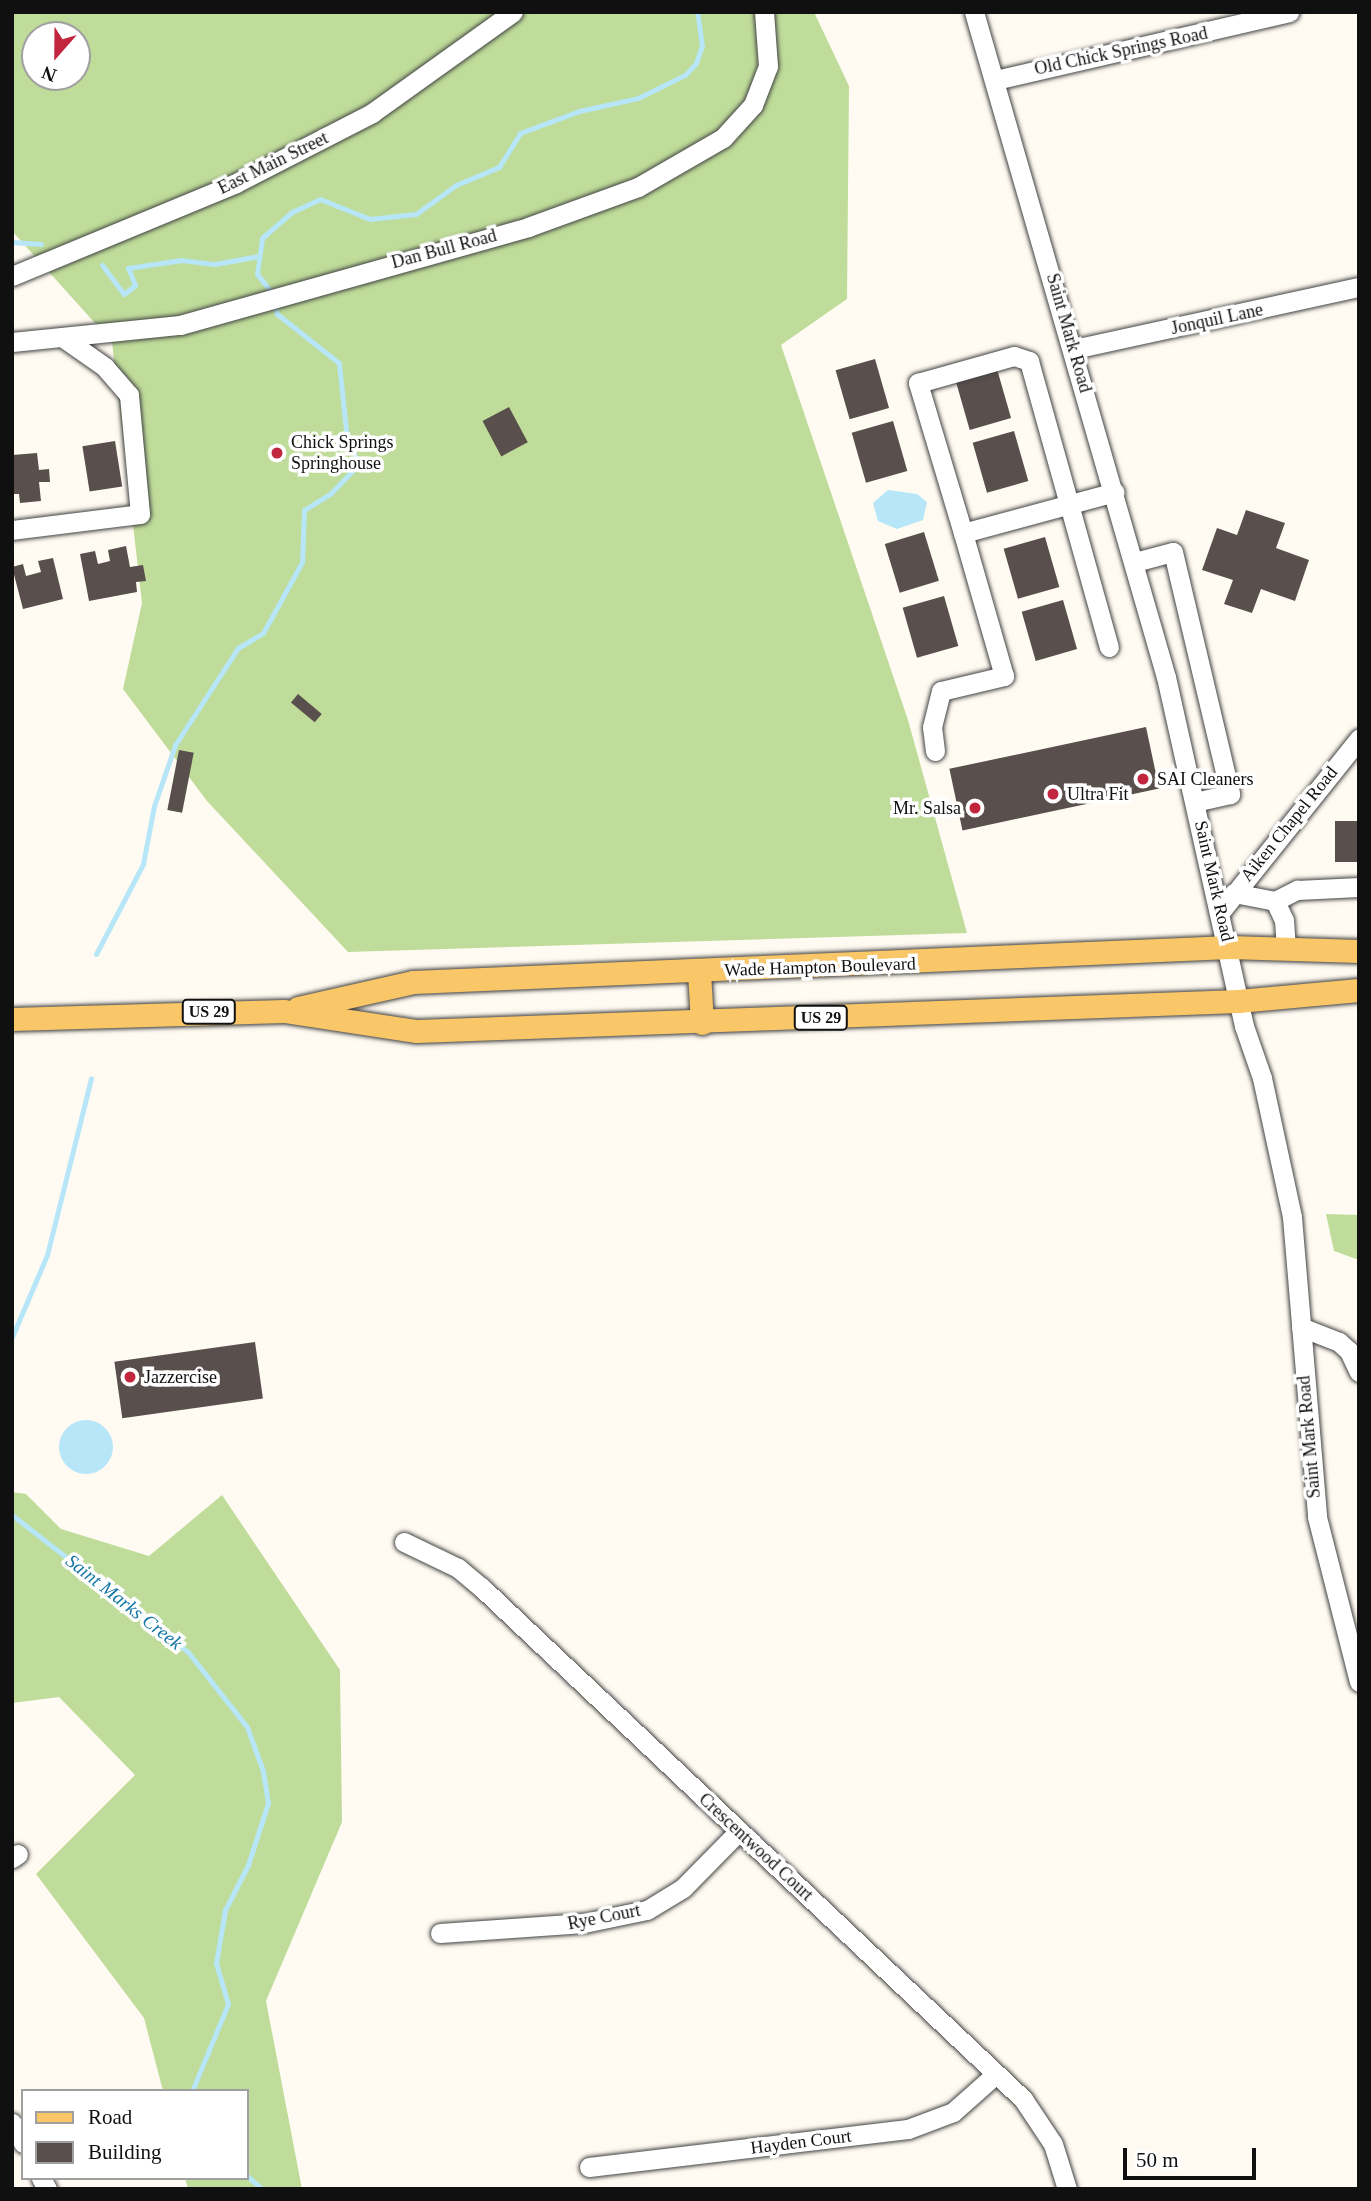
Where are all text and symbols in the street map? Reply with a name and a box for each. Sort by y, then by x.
north arrow [21,21,91,91]
street label: Old Chick Springs Road [1032,22,1210,80]
text: N [39,62,59,86]
street label: East Main Street [214,127,332,199]
street label: Dan Bull Road [389,225,499,273]
street label: Saint Mark Road [1042,271,1096,395]
street label: Jonquil Lane [1169,299,1265,339]
place label: Chick Springs Springhouse [291,432,394,474]
marker: Chick Springs Springhouse [269,445,285,461]
street label: Aiken Chapel Road [1236,762,1342,886]
place label: SAI Cleaners [1157,768,1253,790]
marker: SAI Cleaners [1135,771,1151,787]
place label: Ultra Fit [1067,783,1128,805]
marker: Ultra Fit [1045,786,1061,802]
place label: Mr. Salsa [893,797,961,819]
marker: Mr. Salsa [967,800,983,816]
street label: Saint Mark Road [1190,819,1238,943]
street label: Wade Hampton Boulevard [724,953,916,981]
road number: US 29 [181,1000,237,1024]
road number: US 29 [793,1006,849,1030]
place label: Jazzercise [144,1366,217,1388]
marker: Jazzercise [122,1369,138,1385]
street label: Saint Mark Road [1293,1375,1325,1499]
water label: Saint Marks Creek [61,1549,187,1655]
street label: Crescentwood Court [694,1788,818,1906]
street label: Rye Court [566,1899,642,1935]
legend [21,2089,248,2180]
text: Road [88,2105,132,2129]
street label: Hayden Court [749,2125,853,2159]
scale bar [1126,2134,1259,2178]
text: Building [88,2140,162,2164]
text: 50 m [1136,2148,1179,2172]

